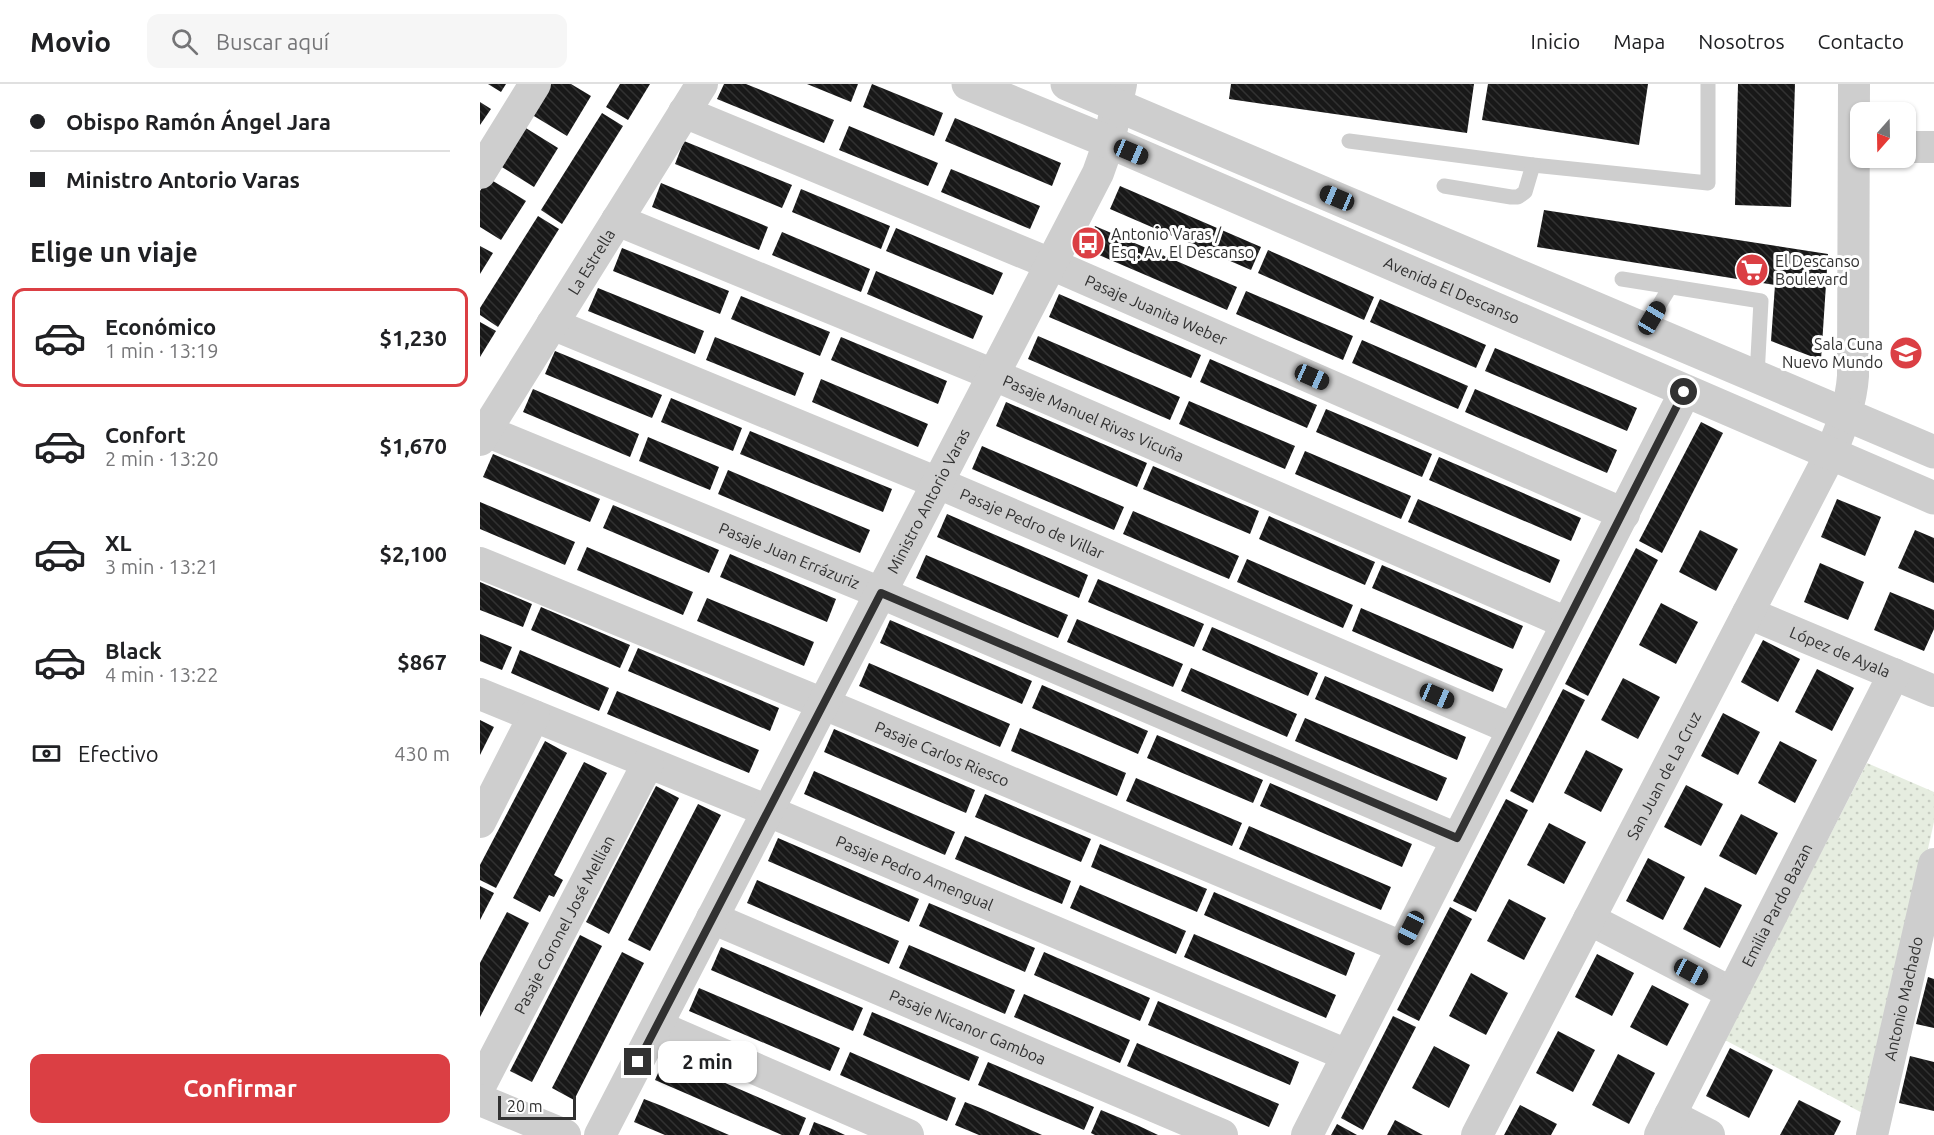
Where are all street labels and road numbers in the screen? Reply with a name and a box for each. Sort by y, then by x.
street label: La Estrella [564,226,618,298]
street label: Avenida El Descanso [1381,253,1523,327]
street label: Pasaje Juanita Weber [1082,271,1230,349]
street label: Pasaje Manuel Rivas Vicuña [1000,371,1187,465]
street label: Ministro Antorio Varas [883,425,973,576]
street label: Pasaje Pedro de Villar [957,485,1107,562]
street label: Pasaje Juan Errázuriz [716,519,863,592]
street label: López de Ayala [1787,623,1893,681]
street label: San Juan de La Cruz [1623,708,1704,843]
street label: Pasaje Carlos Riesco [872,717,1012,790]
street label: Pasaje Coronel José Mellian [510,832,618,1017]
street label: Pasaje Pedro Amengual [833,832,996,914]
street label: Emilia Pardo Bazan [1738,840,1816,970]
street label: Antonio Machado [1880,935,1926,1062]
street label: Pasaje Nicanor Gamboa [887,986,1049,1068]

